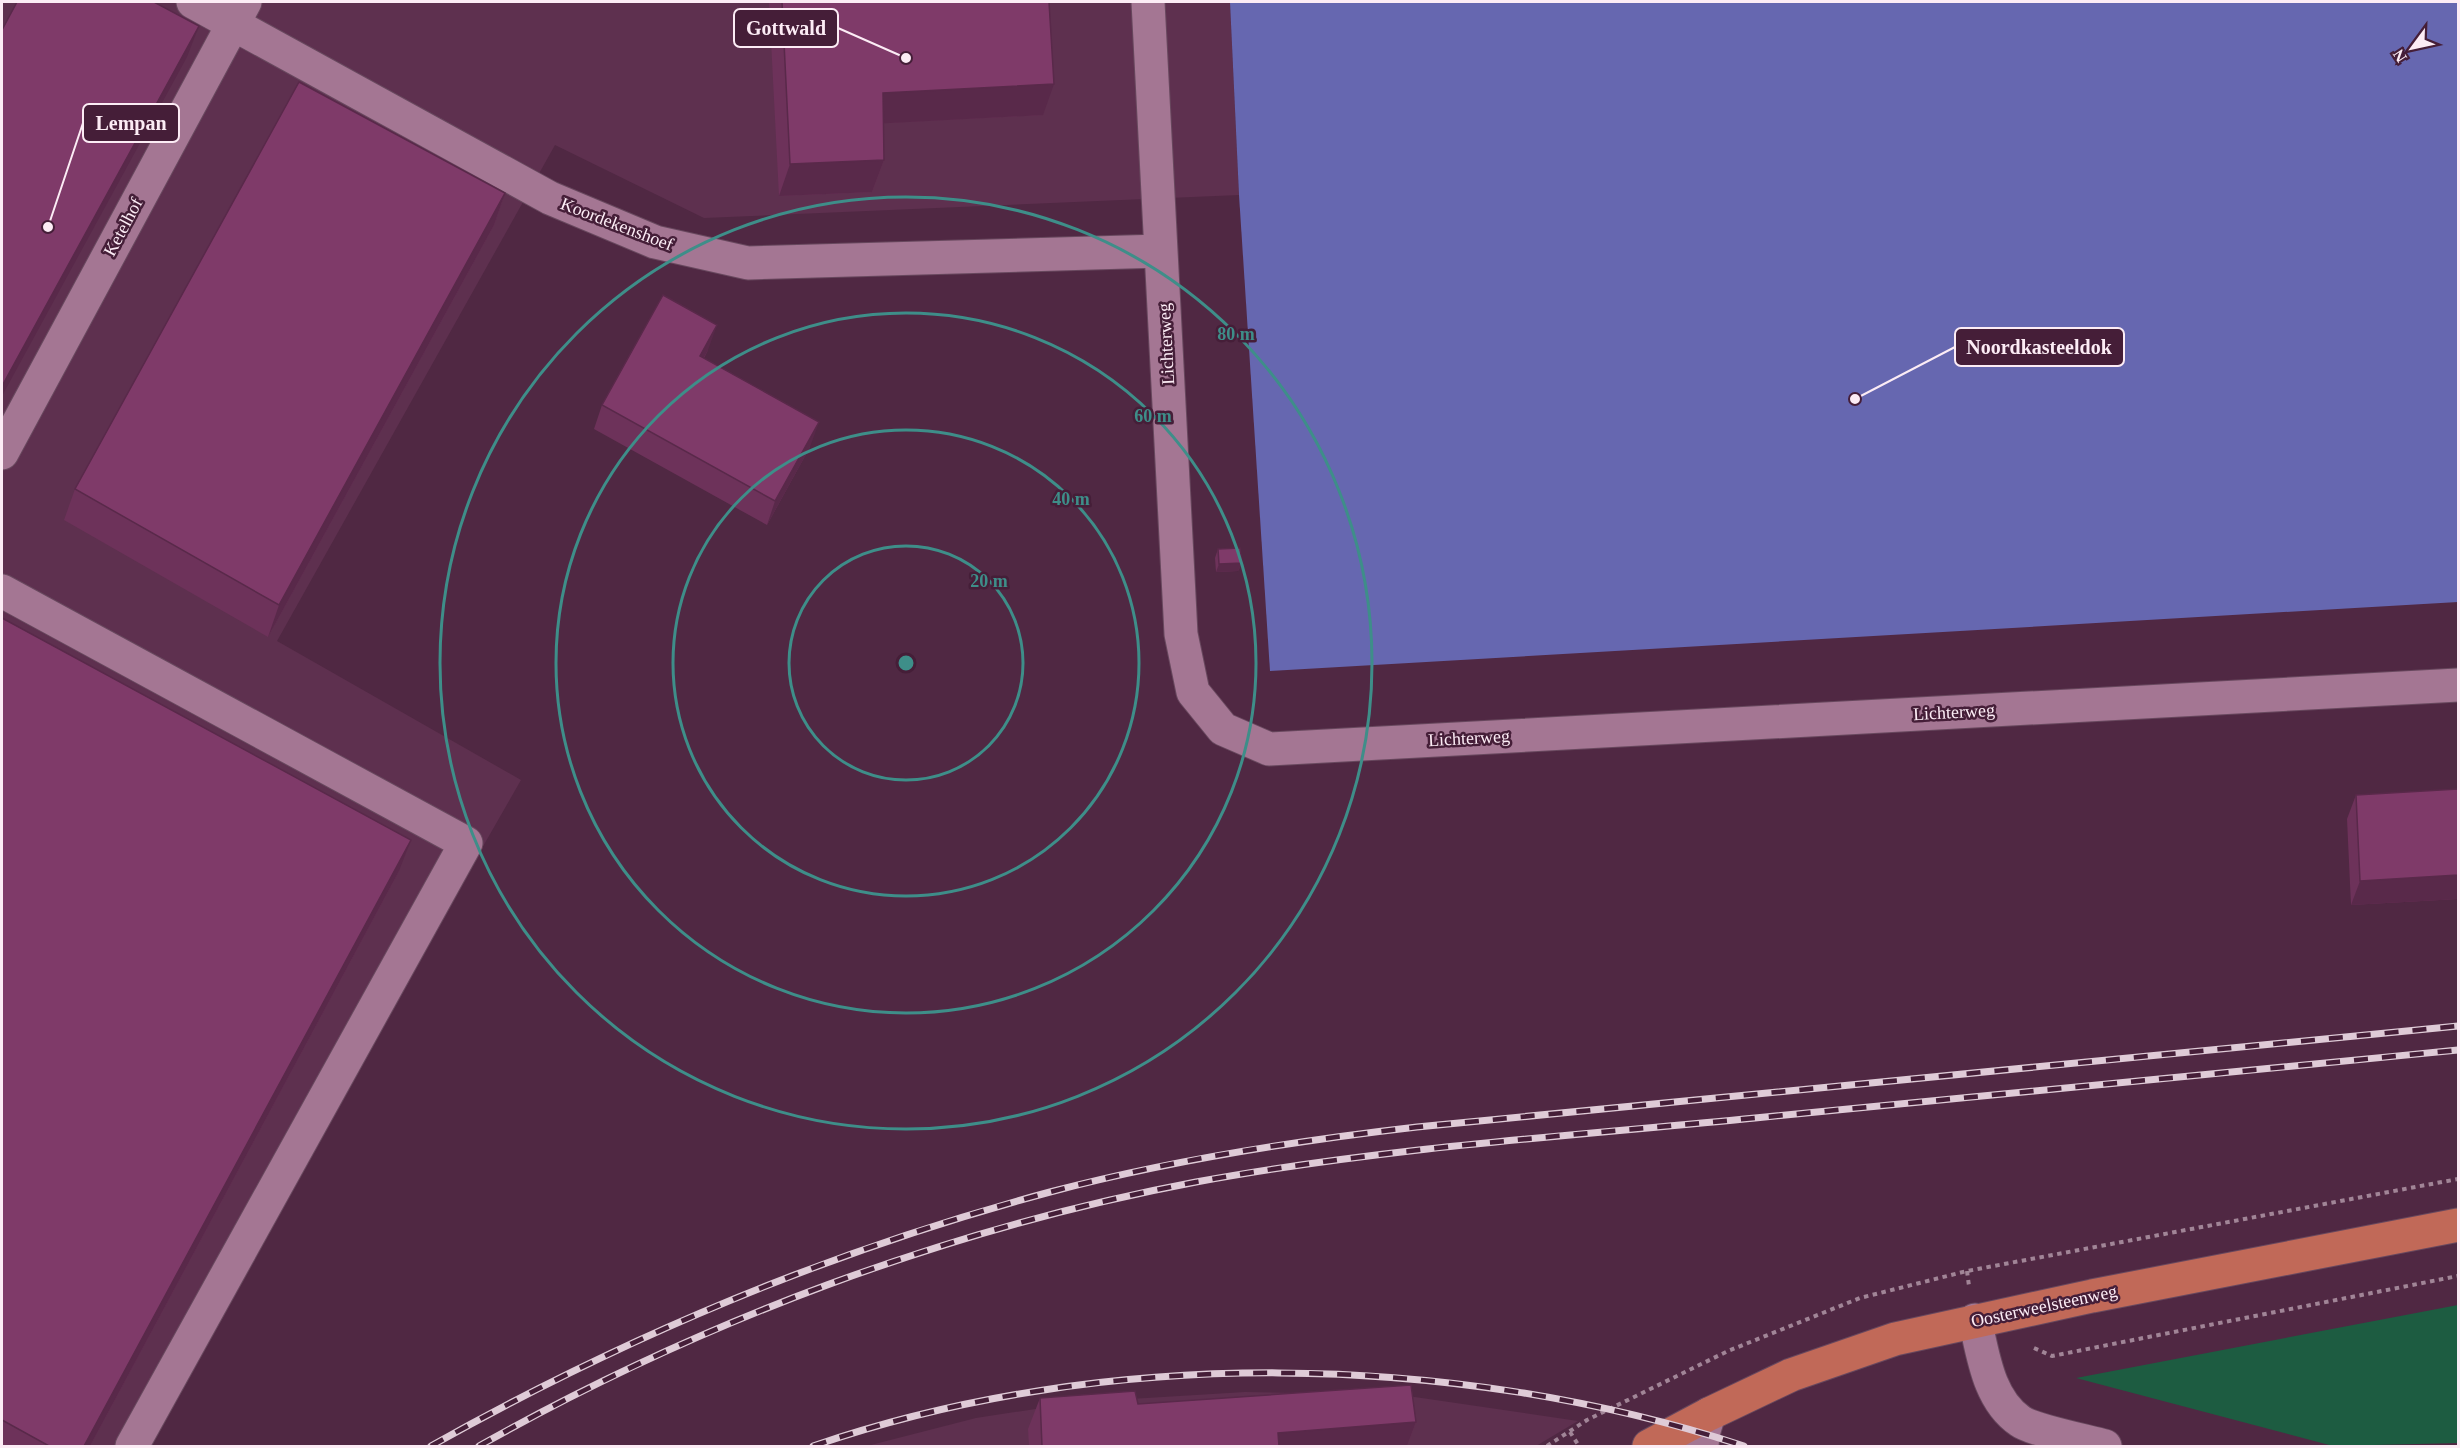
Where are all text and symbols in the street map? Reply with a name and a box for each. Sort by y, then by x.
callout: Gottwald [734,9,838,47]
text: Gottwald [746,17,826,39]
north arrow [2382,18,2442,78]
text: N [2389,46,2410,65]
callout: Lempan [83,104,179,142]
text: Lempan [95,112,167,135]
street label: Koordekenshoef [558,193,676,255]
street label: Ketelhof [99,194,147,260]
street label: Lichterweg [1154,303,1178,385]
text: 80 m [1217,324,1255,344]
callout: Noordkasteeldok [1955,328,2124,366]
text: Noordkasteeldok [1966,336,2113,358]
text: 60 m [1134,406,1172,426]
text: 40 m [1052,489,1090,509]
text: 20 m [970,571,1008,591]
centre of rings [896,653,916,673]
street label: Lichterweg [1913,700,1995,724]
street label: Lichterweg [1428,726,1510,750]
street label: Oosterweelsteenweg [1969,1281,2119,1331]

